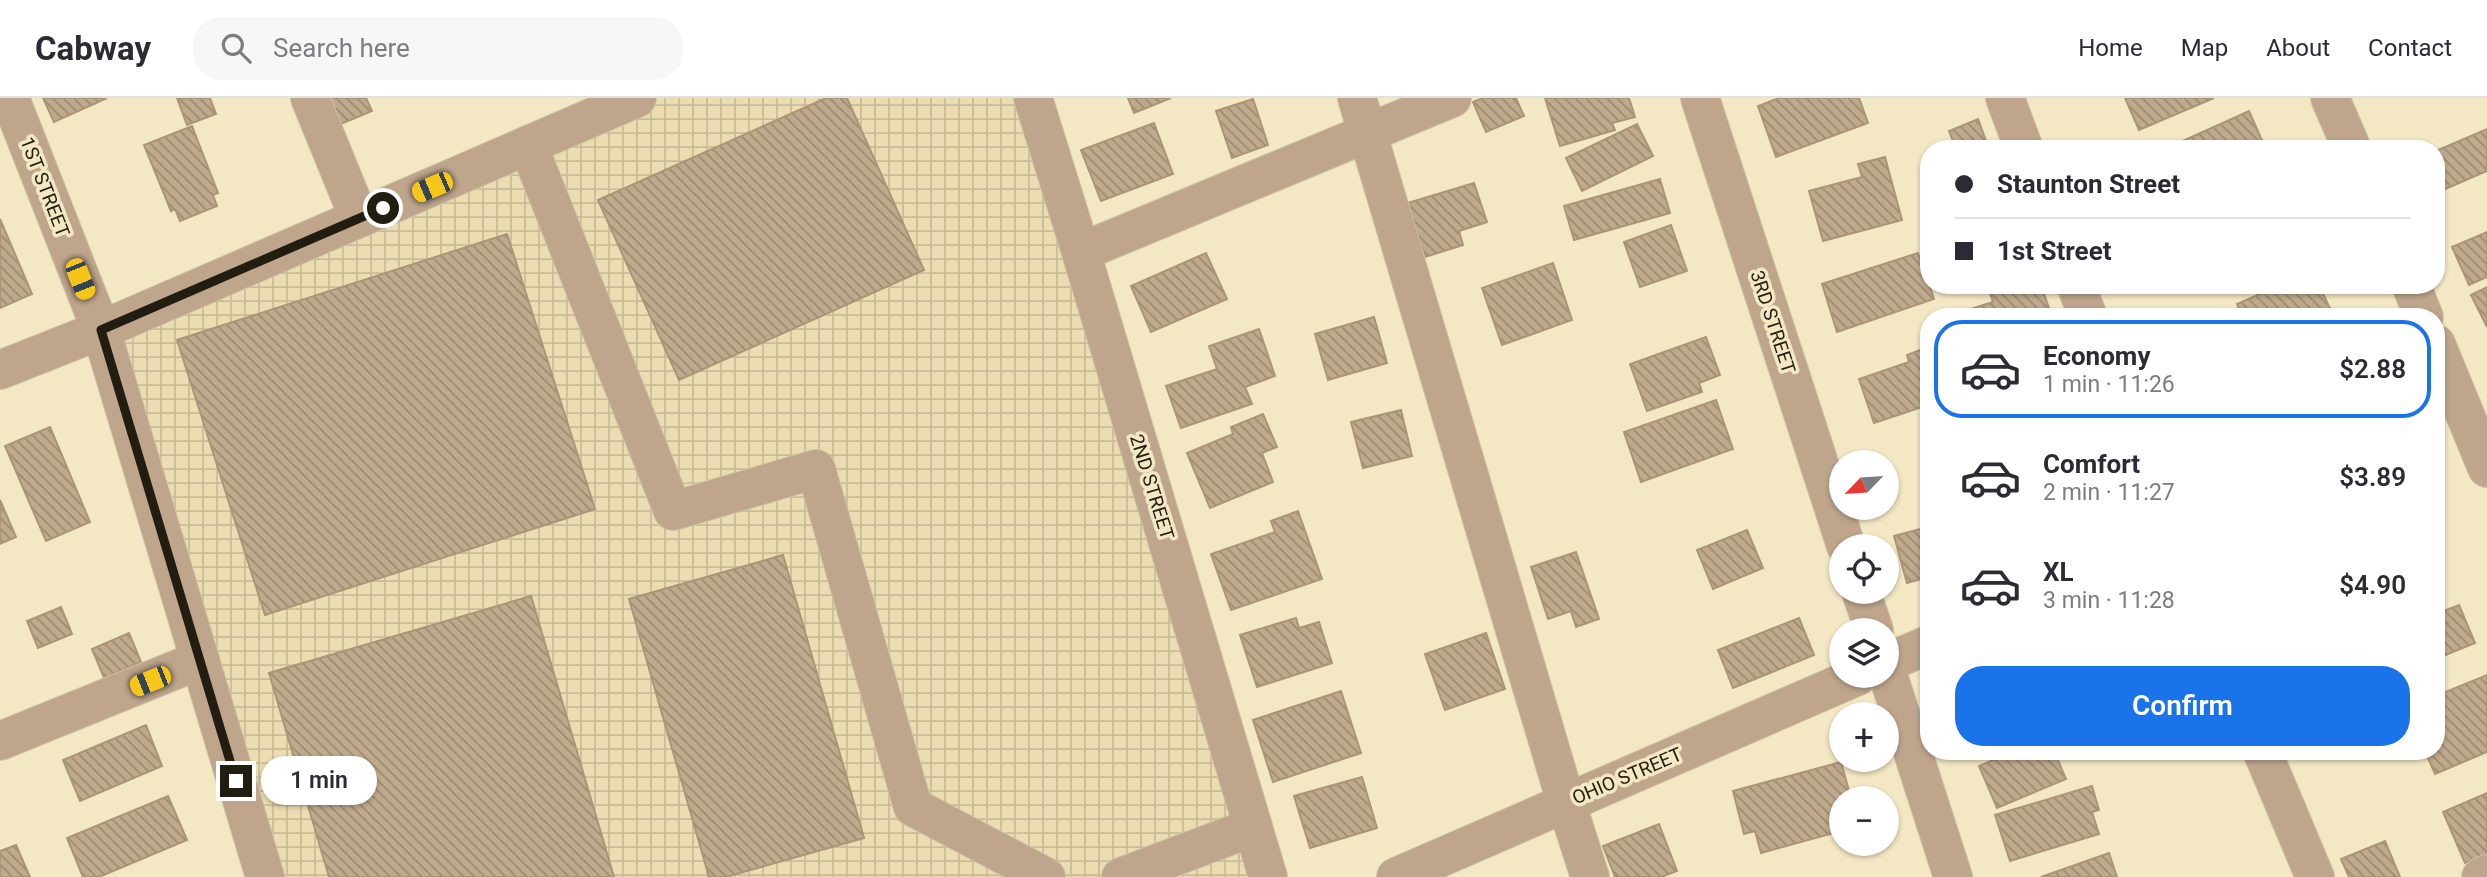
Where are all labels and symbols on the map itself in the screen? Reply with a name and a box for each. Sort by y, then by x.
street label: 1ST STREET [15,134,75,240]
car [409,169,456,205]
route start [367,192,399,224]
car [63,256,98,302]
street label: 3RD STREET [1746,268,1800,376]
street label: 2ND STREET [1125,432,1179,542]
north arrow [1829,450,1899,520]
car [127,663,174,699]
street label: OHIO STREET [1569,743,1685,809]
callout: 1 min [260,756,376,806]
route end [220,765,252,797]

